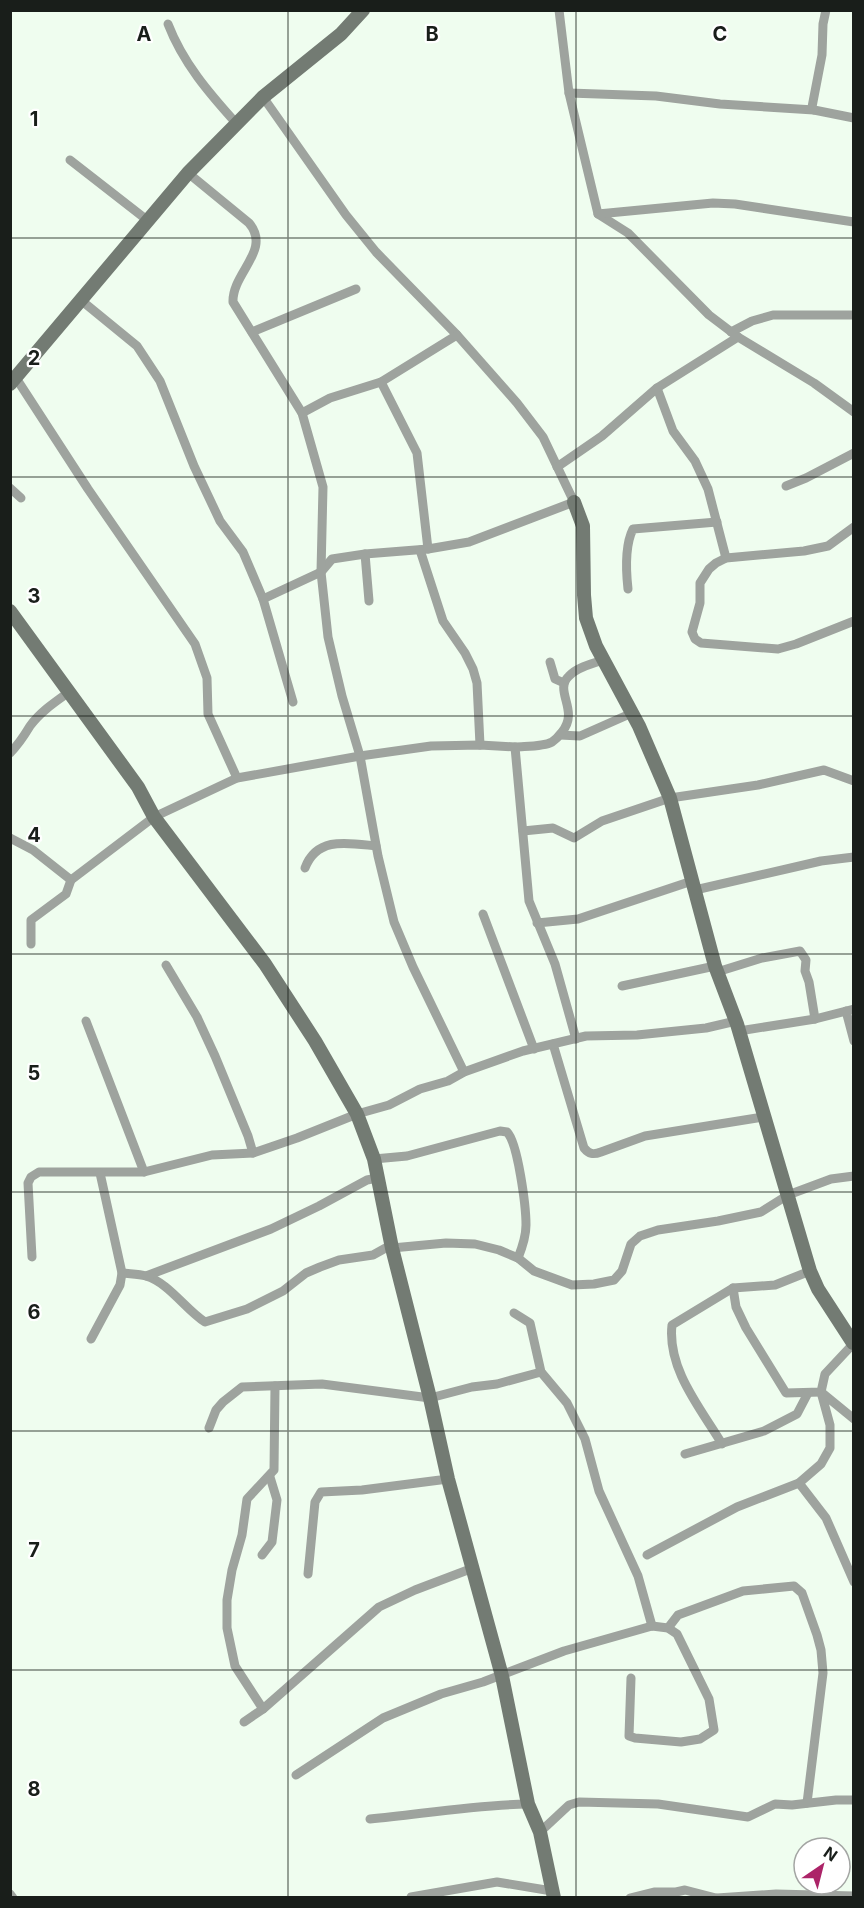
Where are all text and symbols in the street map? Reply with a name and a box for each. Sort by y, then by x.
text: A [137,22,152,46]
text: B [425,22,439,46]
text: C [713,22,727,46]
text: 1 [30,107,38,131]
text: 2 [28,346,40,370]
text: 3 [28,584,40,608]
text: 4 [27,823,41,847]
text: 5 [28,1061,40,1085]
text: 6 [28,1300,41,1324]
text: 7 [28,1538,40,1562]
text: 8 [27,1777,41,1801]
north arrow [792,1836,852,1896]
text: N [820,1842,841,1865]

